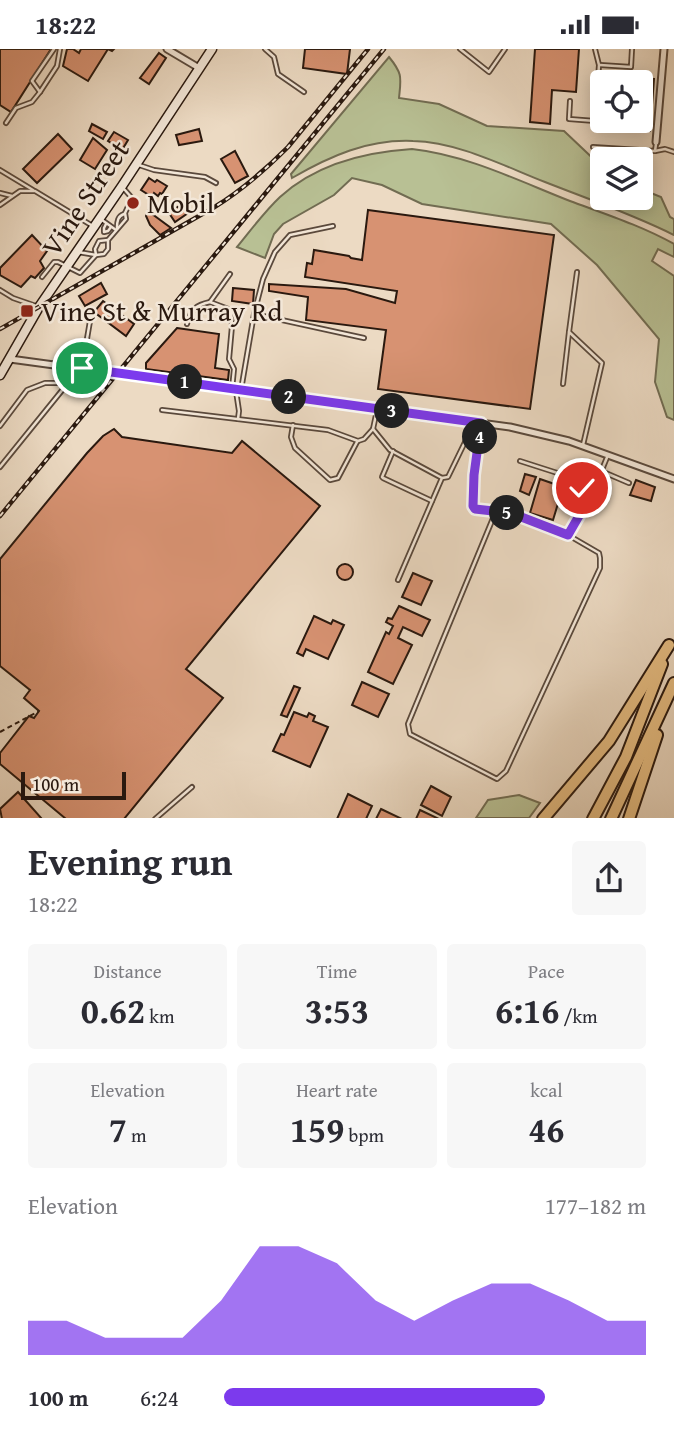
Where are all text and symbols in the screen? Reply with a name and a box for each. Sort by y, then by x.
text: 18:22 [35,5,96,44]
map controls [590,70,653,210]
button: locate [590,70,653,133]
street label: Vine Street [31,131,139,264]
button: layers [590,147,653,210]
place label: Mobil [147,182,215,223]
marker: Mobil [125,195,141,211]
place label: Vine St & Murray Rd [41,290,282,331]
marker: Vine St & Murray Rd [19,303,35,319]
pin [52,338,112,398]
icon: arrive [63,349,101,387]
pin: 1 [168,365,202,399]
text: 1 [180,367,189,395]
pin: 2 [272,379,306,415]
text: 2 [284,382,293,410]
pin: 3 [374,393,410,429]
text: 3 [387,396,396,424]
pin: 4 [462,419,498,455]
text: 4 [475,422,484,450]
pin [552,458,612,518]
icon: check [563,469,601,507]
pin: 5 [490,496,524,531]
text: 5 [502,498,511,526]
scale bar [21,769,126,801]
text: 100 m [32,770,79,798]
text: Evening run [28,833,232,889]
button: share [572,841,646,915]
text: 18:22 [28,887,78,920]
text: Distance [94,957,162,985]
text: Time [317,957,357,985]
text: Pace [528,957,565,985]
text: 0.62 [81,985,145,1036]
text: 3:53 [305,985,369,1036]
text: 6:16 [495,985,559,1036]
text: km [145,1002,174,1030]
text: /km [559,1002,598,1030]
text: Elevation [90,1076,165,1104]
text: Heart rate [296,1076,378,1104]
text: kcal [530,1076,563,1104]
text: 7 [109,1104,127,1155]
text: 159 [290,1104,344,1155]
text: 46 [528,1104,564,1155]
text: m [127,1121,147,1149]
text: bpm [344,1121,384,1149]
text: Elevation [28,1189,118,1222]
text: 177–182 m [545,1189,646,1222]
text: 100 m [28,1381,89,1414]
text: 6:24 [140,1381,179,1414]

